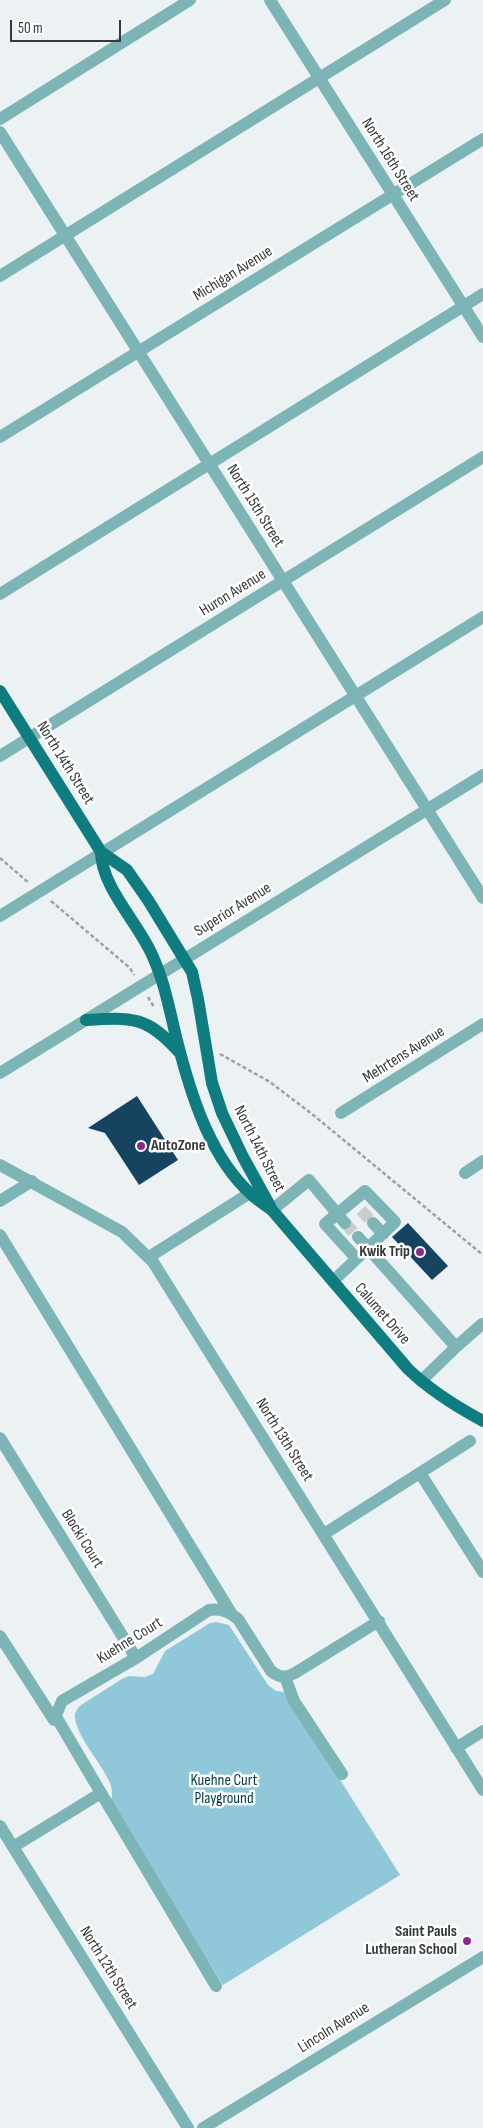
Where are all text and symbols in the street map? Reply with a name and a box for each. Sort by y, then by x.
scale bar [12,10,124,42]
text: 50 m [18,19,43,38]
street label: North 16th Street [357,115,423,205]
street label: Michigan Avenue [190,242,276,306]
street label: North 15th Street [222,461,288,551]
street label: Huron Avenue [196,565,270,621]
street label: North 14th Street [32,718,98,808]
street label: Superior Avenue [191,879,275,941]
street label: Mehrtens Avenue [359,1022,449,1088]
street label: North 14th Street [229,1103,289,1195]
place label: AutoZone [151,1136,206,1156]
marker: AutoZone [135,1140,147,1152]
place label: Kwik Trip [359,1242,410,1262]
marker: Kwik Trip [414,1246,426,1258]
street label: Calumet Drive [350,1279,414,1349]
street label: North 13th Street [251,1395,317,1485]
street label: Blocki Court [57,1506,107,1572]
street label: Kuehne Court [94,1613,166,1669]
park label: Kuehne Curt Playground [191,1771,257,1809]
place label: Saint Pauls Lutheran School [365,1922,457,1960]
street label: North 12th Street [75,1923,141,2013]
marker: Saint Pauls Lutheran School [461,1935,473,1947]
street label: Lincoln Avenue [295,1999,373,2057]

